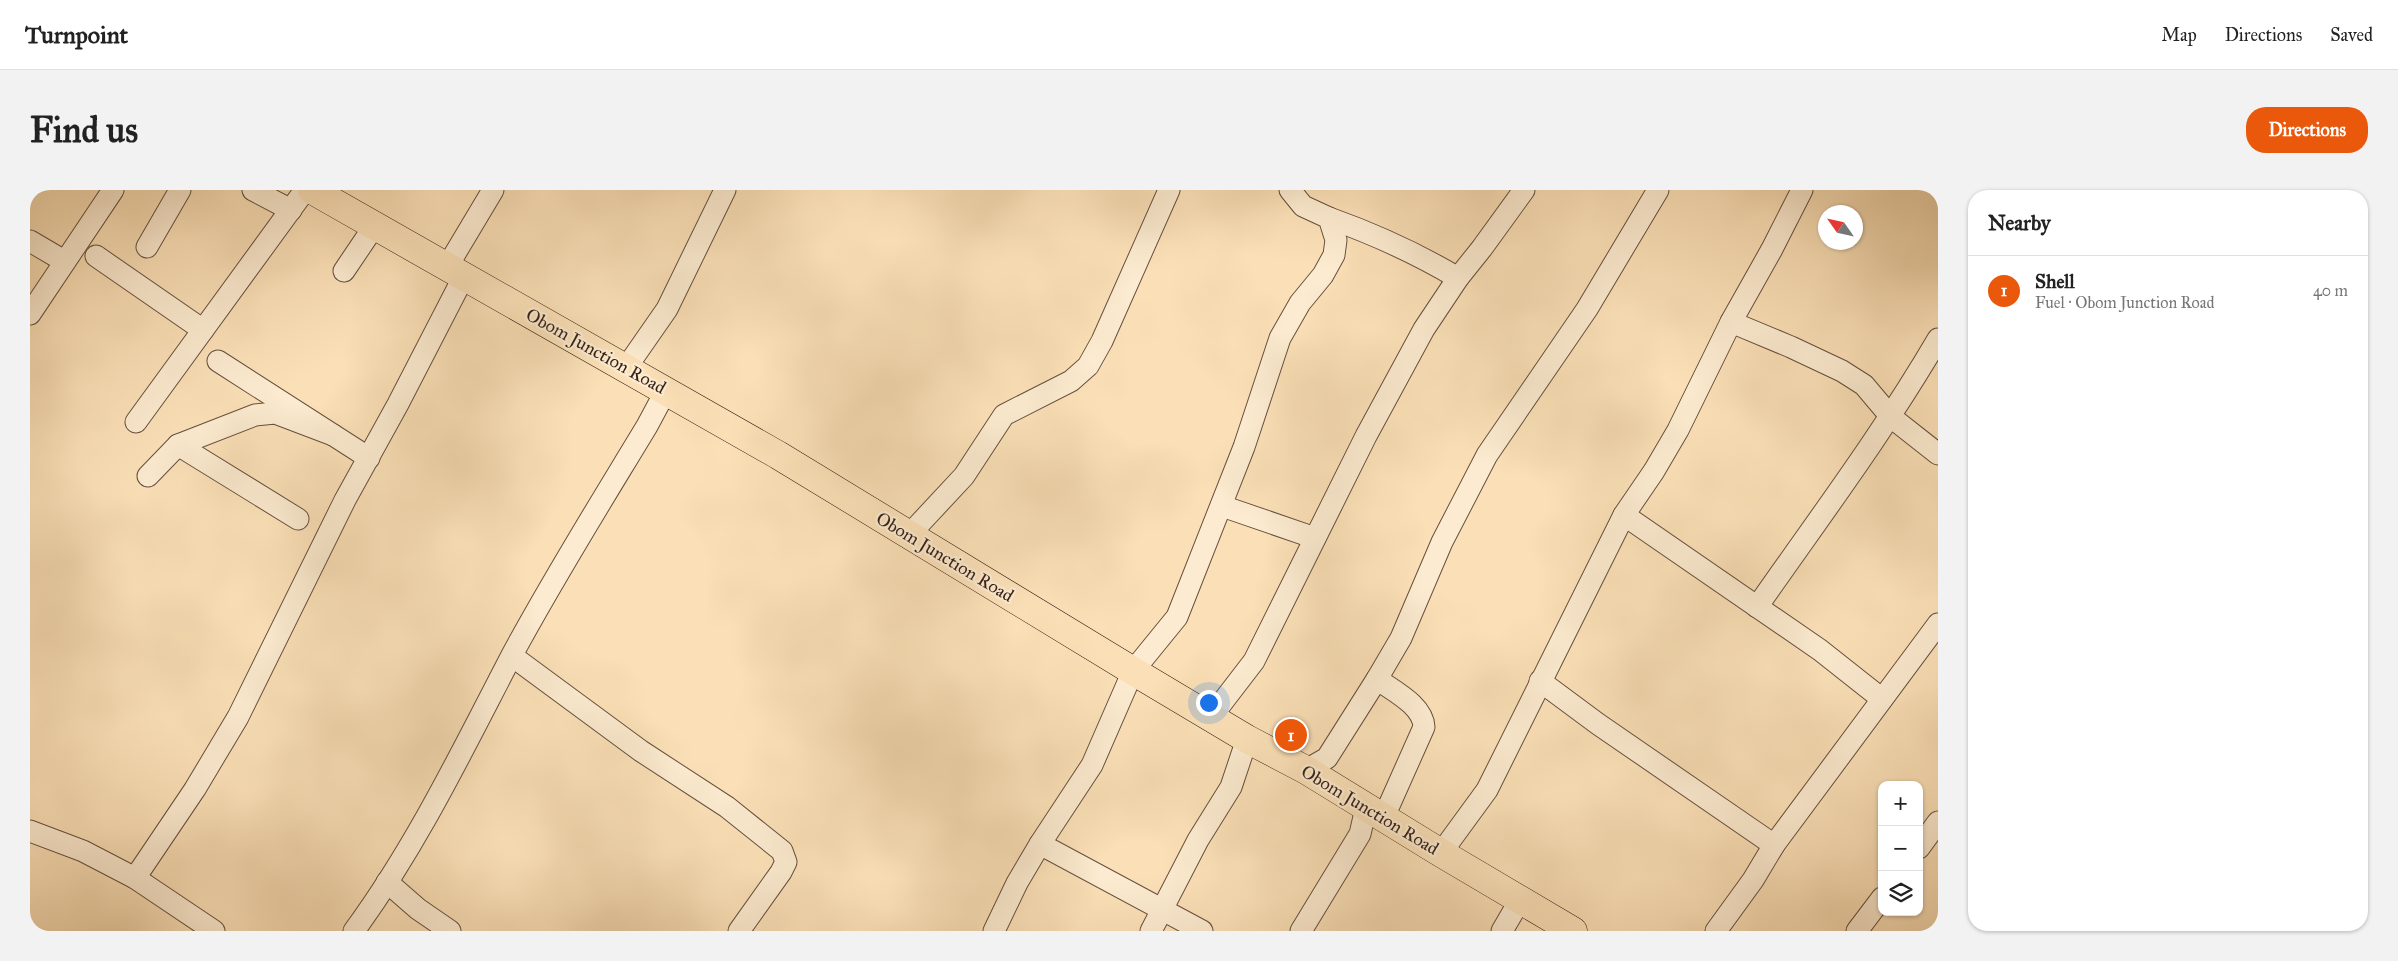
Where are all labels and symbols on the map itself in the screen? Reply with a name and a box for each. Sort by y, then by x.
north arrow [1818,205,1863,250]
street label: Obom Junction Road [522,303,670,400]
street label: Obom Junction Road [872,507,1018,608]
your location [1196,690,1222,716]
pin: 1 [1275,716,1307,754]
street label: Obom Junction Road [1297,760,1443,861]

